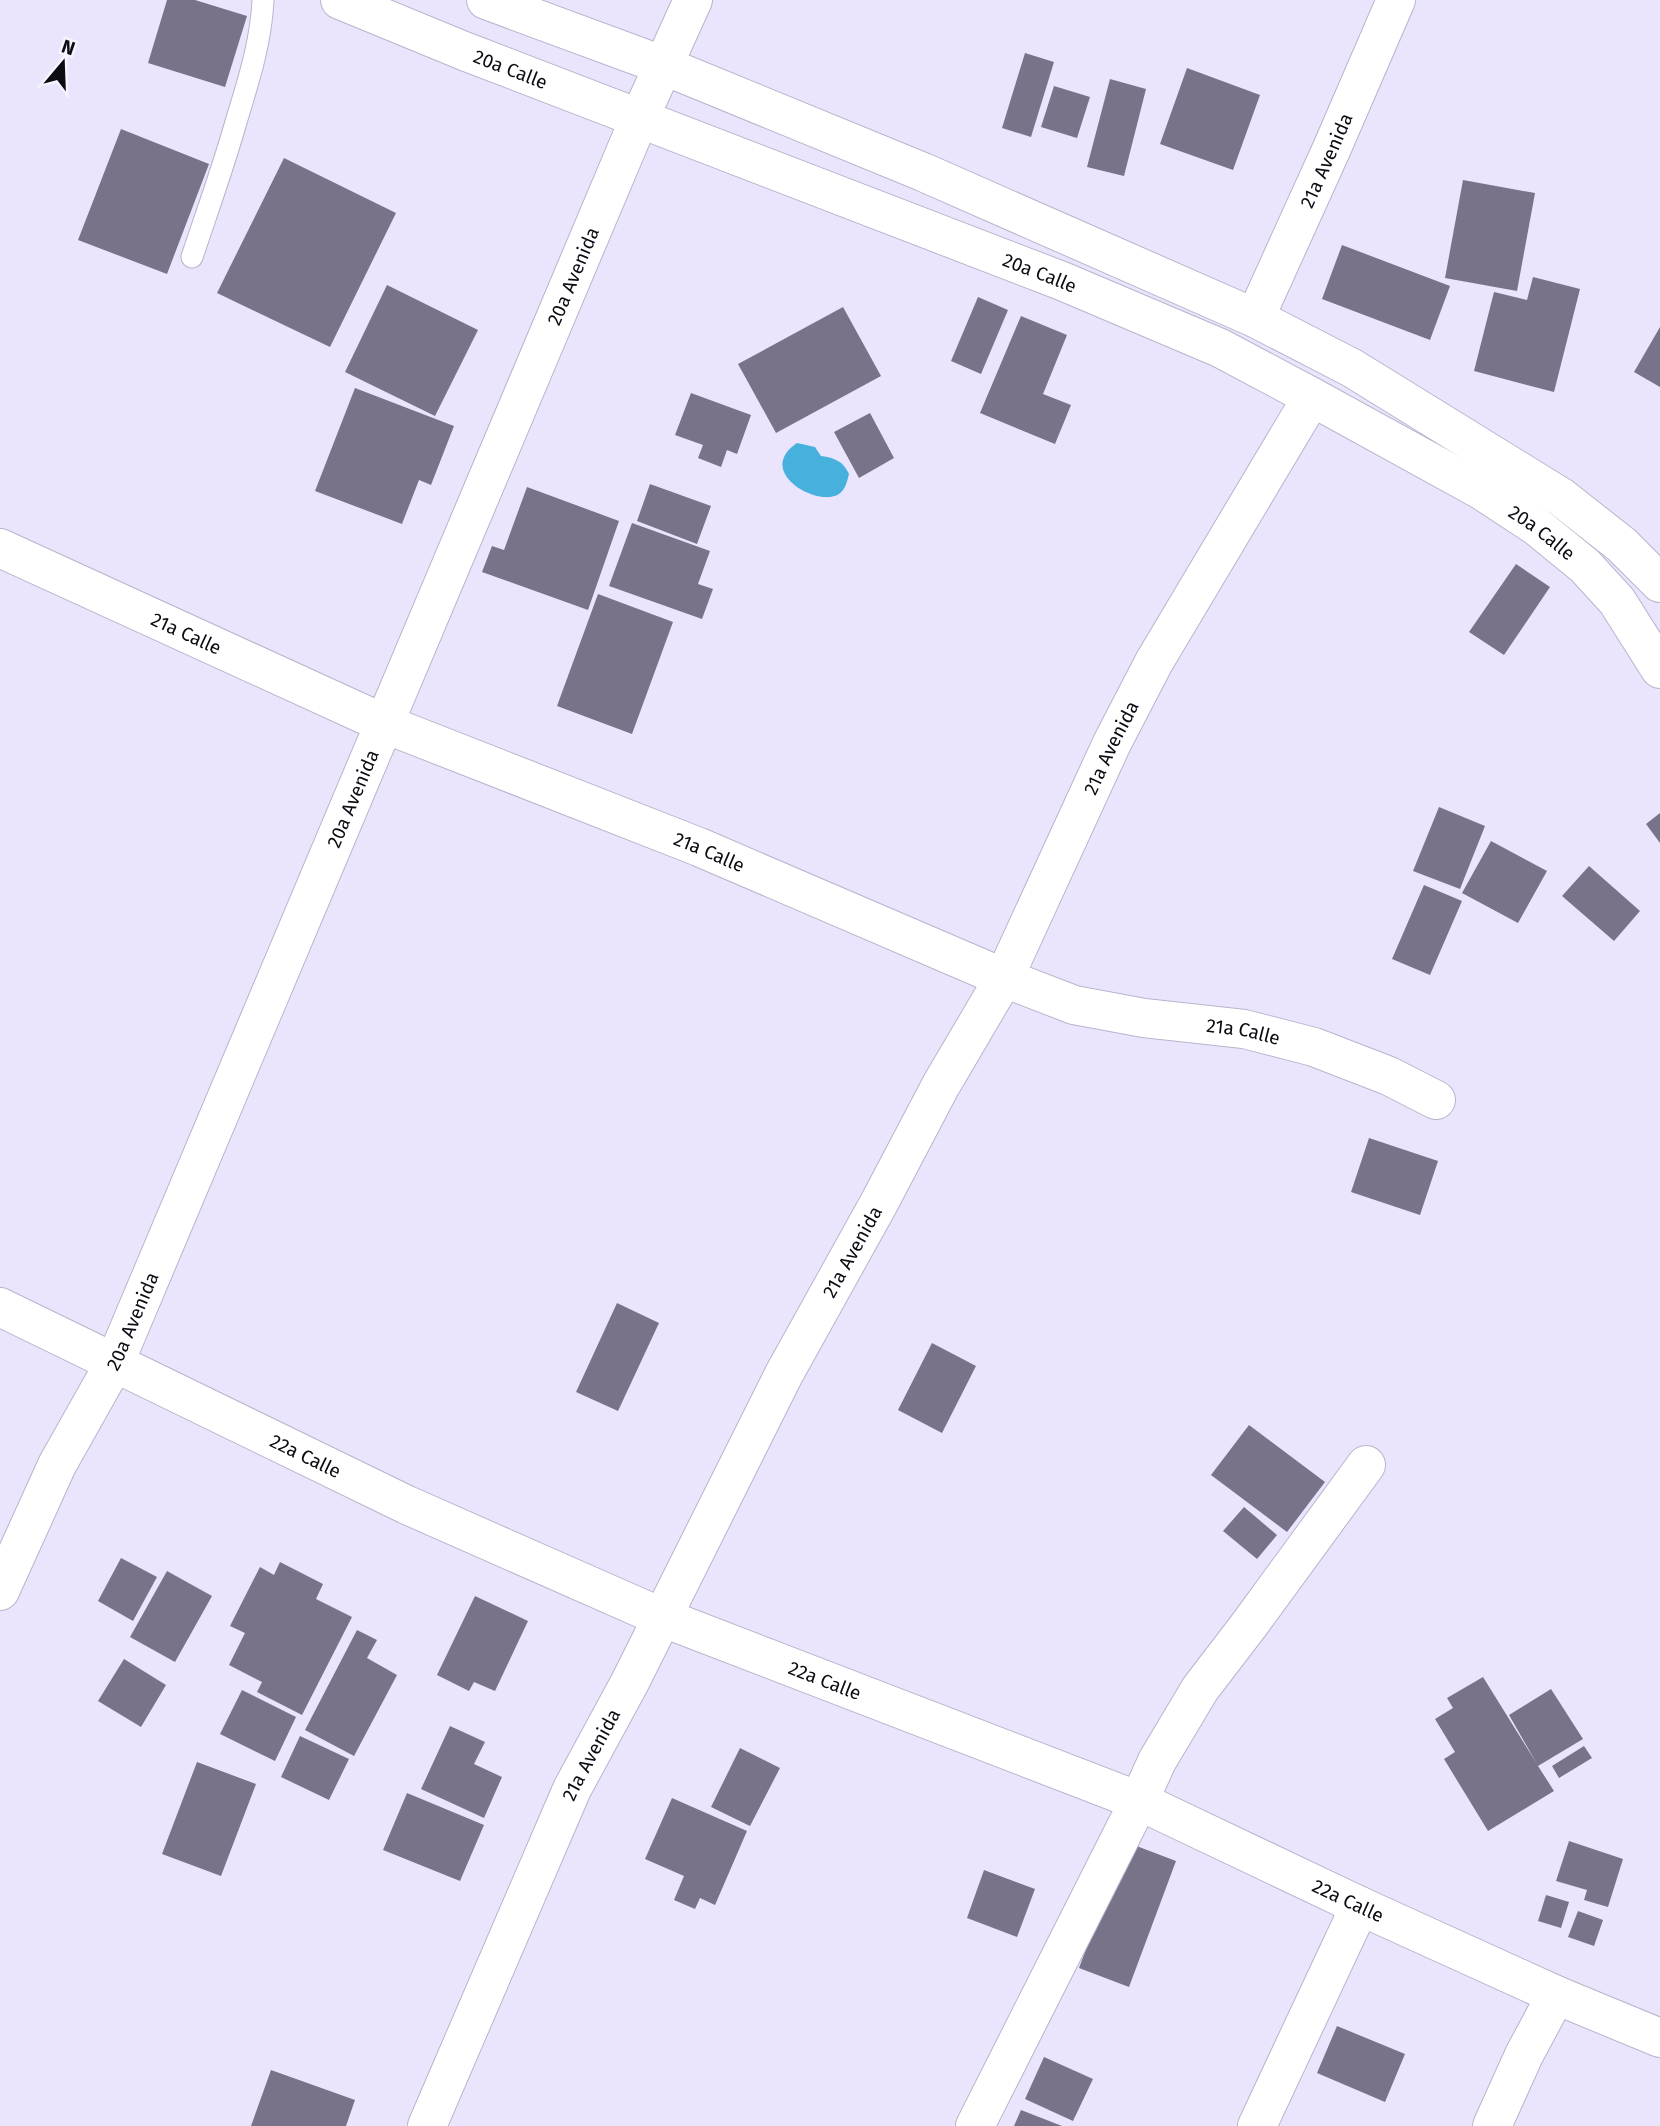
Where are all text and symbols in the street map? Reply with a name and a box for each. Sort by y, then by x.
north arrow [28,28,98,98]
text: N [59,34,78,60]
street label: 20a Calle [470,44,551,94]
street label: 21a Avenida [1295,109,1357,211]
street label: 20a Avenida [542,224,604,329]
street label: 20a Calle [1000,248,1080,297]
street label: 20a Calle [1505,500,1580,565]
street label: 21a Calle [148,607,225,659]
street label: 21a Avenida [1078,697,1143,798]
street label: 20a Avenida [322,746,383,851]
street label: 21a Calle [671,827,748,877]
street label: 21a Calle [1205,1013,1283,1049]
street label: 21a Avenida [817,1202,887,1301]
street label: 20a Avenida [101,1269,163,1374]
street label: 22a Calle [267,1429,345,1483]
street label: 22a Calle [785,1656,865,1705]
street label: 21a Avenida [557,1705,625,1804]
street label: 22a Calle [1309,1874,1387,1927]

